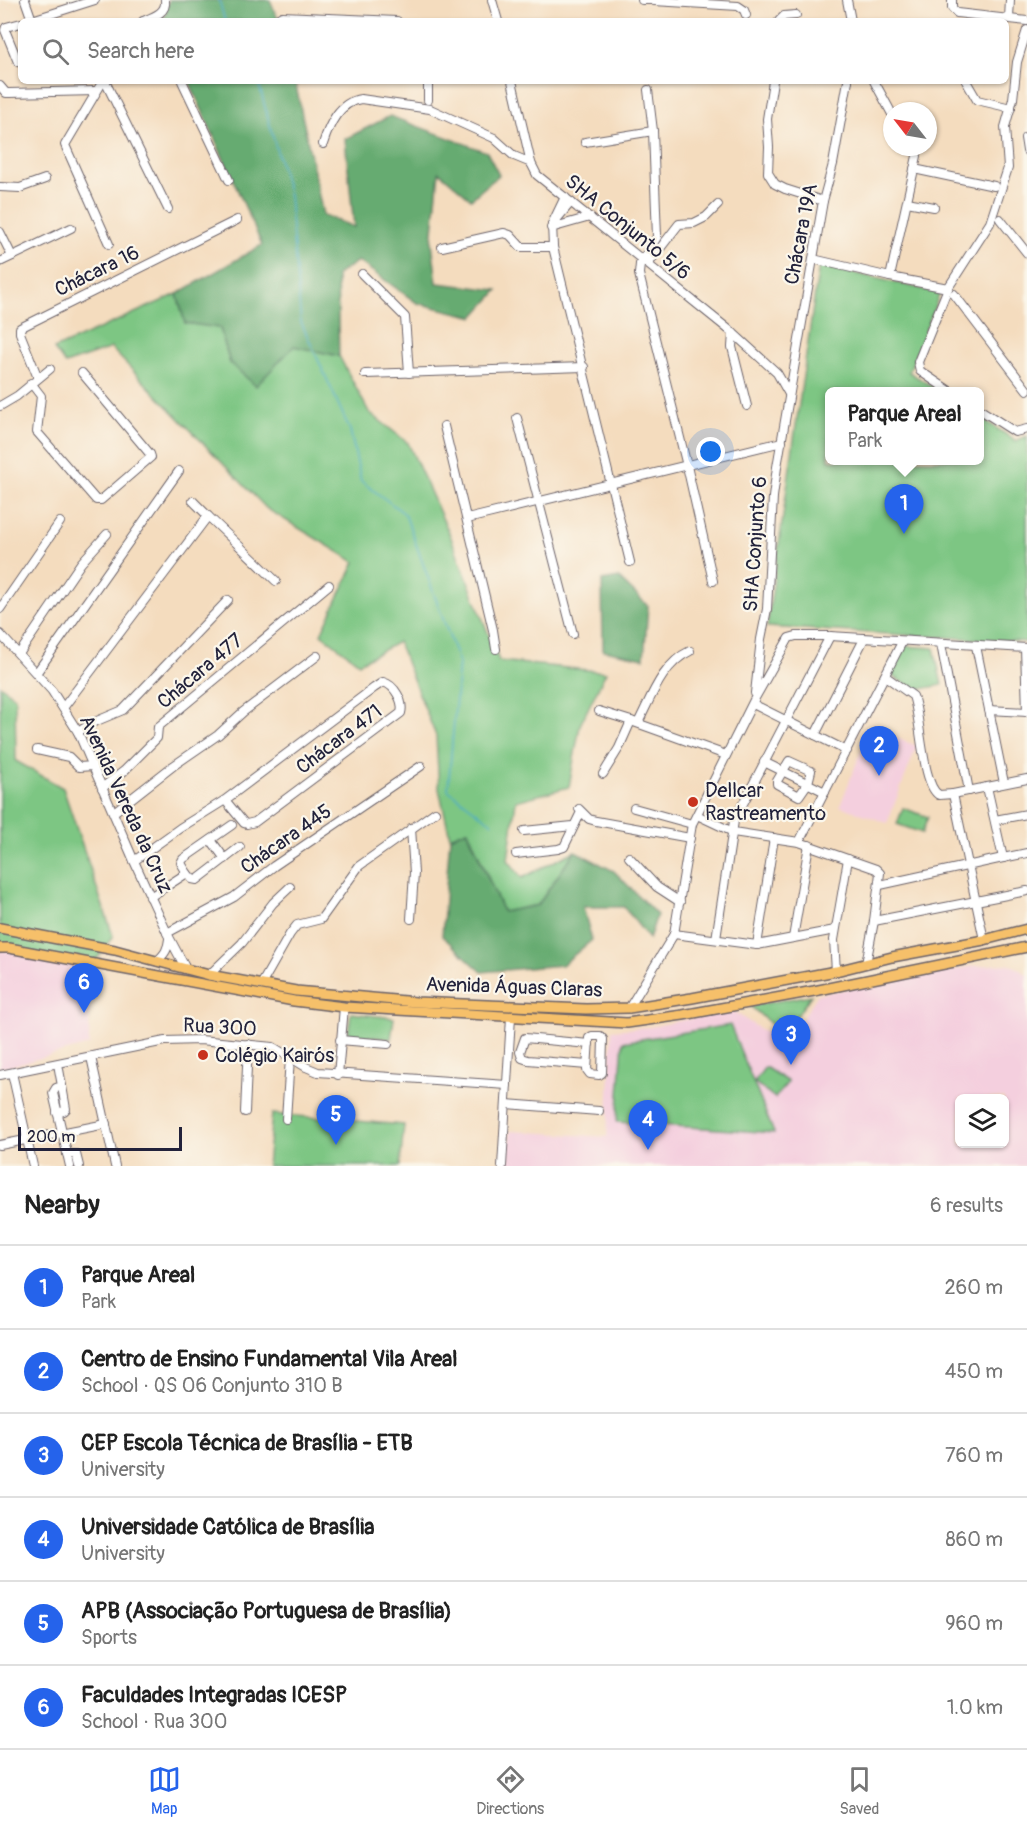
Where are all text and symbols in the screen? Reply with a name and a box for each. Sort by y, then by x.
search box [18,18,1009,84]
icon: search [39,35,72,68]
text: Search here [87,37,194,65]
north arrow [883,102,937,156]
street label: SHA Conjunto 5/6 [560,169,696,285]
street label: Chácara 19A [779,181,823,287]
street label: Chácara 16 [51,240,143,302]
popup [825,387,984,465]
text: Parque Areal [847,400,962,428]
text: Park [847,428,882,453]
your location [696,437,725,466]
street label: SHA Conjunto 6 [738,475,772,613]
pin: 1 [884,484,924,534]
street label: Chácara 477 [152,628,248,714]
street label: Chácara 471 [291,699,387,779]
street label: Avenida Vereda da Cruz [74,711,178,897]
pin: 2 [860,726,898,776]
place label: Dellcar Rastreamento [705,778,826,826]
marker: Dellcar Rastreamento [686,795,700,809]
street label: Chácara 445 [236,799,336,879]
pin: 6 [64,964,104,1013]
street label: Avenida Águas Claras [425,971,603,1003]
street label: Rua 300 [183,1013,257,1041]
pin: 3 [772,1016,810,1065]
place label: Colégio Kairós [215,1043,334,1068]
marker: Colégio Kairós [196,1048,210,1062]
map controls [955,1094,1009,1148]
button: layers [955,1094,1009,1148]
pin: 5 [316,1096,356,1145]
pin: 4 [628,1100,668,1150]
scale bar [18,1124,182,1152]
text: 200 m [27,1127,75,1147]
text: Nearby [24,1189,100,1221]
text: 6 results [930,1193,1003,1218]
text: Parque Areal [81,1261,195,1289]
text: 1 [40,1275,47,1300]
text: 260 m [944,1275,1003,1300]
text: Park [81,1289,116,1314]
text: Centro de Ensino Fundamental Vila Areal [81,1345,458,1373]
text: 2 [38,1359,49,1384]
text: 450 m [945,1359,1003,1384]
text: School · QS 06 Conjunto 310 B [81,1373,342,1398]
text: CEP Escola Técnica de Brasília - ETB [81,1429,413,1457]
text: 3 [38,1443,49,1468]
text: 760 m [945,1443,1003,1468]
text: University [81,1457,165,1482]
text: Universidade Católica de Brasília [81,1513,374,1541]
text: 4 [38,1527,49,1552]
text: 860 m [946,1527,1003,1552]
text: University [81,1541,165,1566]
text: APB (Associação Portuguesa de Brasília) [81,1597,452,1625]
text: 5 [38,1611,49,1636]
text: 960 m [945,1611,1003,1636]
text: Sports [81,1625,137,1650]
text: Faculdades Integradas ICESP [81,1681,347,1709]
text: 6 [38,1695,49,1720]
text: 1.0 km [947,1695,1003,1720]
text: School · Rua 300 [81,1709,227,1734]
tab: Map [148,1763,181,1819]
tab: Directions [476,1763,544,1819]
tab: Saved [840,1763,879,1819]

